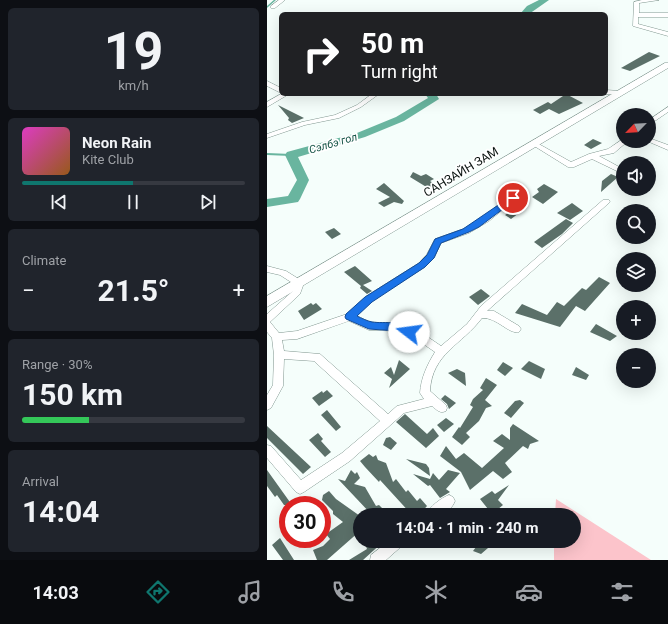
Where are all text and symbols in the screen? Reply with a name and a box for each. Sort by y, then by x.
text: 19 [104,21,163,82]
text: 50 m [361,27,424,60]
icon: right [295,28,347,80]
text: Turn right [361,61,438,82]
text: km/h [118,78,149,93]
north arrow [616,108,656,148]
map controls [616,108,656,388]
water label: Сэлбэ гол [307,130,359,157]
text: Neon Rain [82,134,151,152]
street label: САНЗАЙН ЗАМ [421,143,501,200]
text: Kite Club [82,152,134,167]
button: sound [616,156,656,196]
pin [496,181,530,215]
icon: arrive [502,187,524,209]
icon: previous [48,191,70,213]
icon: pause [122,191,144,213]
icon: next [197,191,219,213]
button: search [616,204,656,244]
button: layers [616,252,656,292]
text: Climate [22,253,66,268]
text: 21.5° [98,273,170,308]
text: − [22,278,35,303]
text: + [233,278,245,303]
button: + [616,300,656,340]
position arrow [388,311,430,353]
button: − [616,348,656,388]
text: Range · 30% [22,357,92,372]
text: 150 km [22,377,123,412]
text: Arrival [22,474,59,489]
text: 14:04 [22,494,99,529]
speed limit sign: 30 [279,496,331,548]
text: 14:04 · 1 min · 240 m [396,519,538,537]
icon: directions [144,578,172,606]
icon: music [236,578,264,606]
icon: phone [329,578,357,606]
icon: climate [422,578,450,606]
icon: car [515,578,543,606]
icon: filters [608,578,636,606]
text: 14:03 [32,582,79,603]

